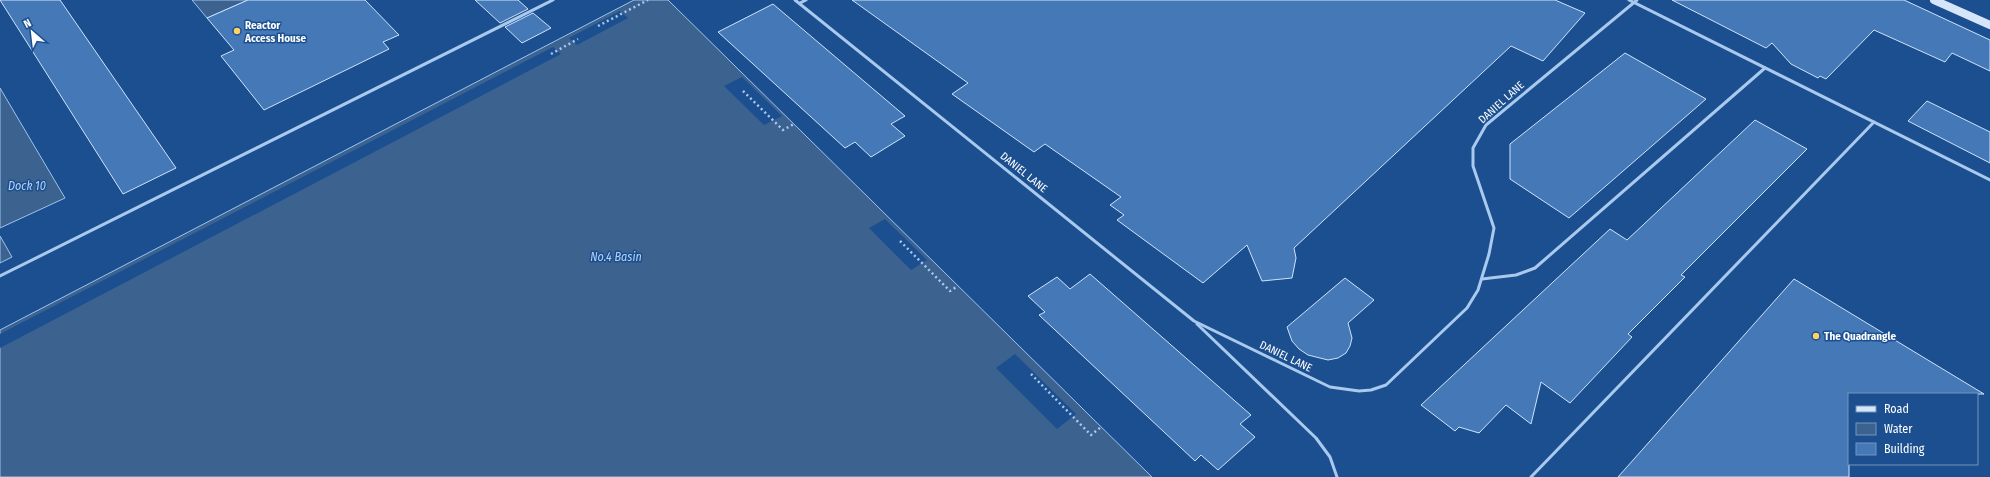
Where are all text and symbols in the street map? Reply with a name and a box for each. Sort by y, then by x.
north arrow [12,12,52,52]
text: N [22,16,34,31]
place label: Reactor Access House [244,19,307,45]
marker: Reactor Access House [232,26,242,36]
street label: DANIEL LANE [1476,79,1527,126]
street label: DANIEL LANE [998,149,1050,195]
water label: Dock 10 [8,179,46,193]
water label: No.4 Basin [590,250,642,264]
place label: The Quadrangle [1824,330,1896,343]
marker: The Quadrangle [1811,331,1821,341]
street label: DANIEL LANE [1257,338,1314,375]
legend [1848,393,1978,465]
text: Road [1884,402,1909,416]
text: Water [1884,422,1913,436]
text: Building [1884,442,1925,456]

